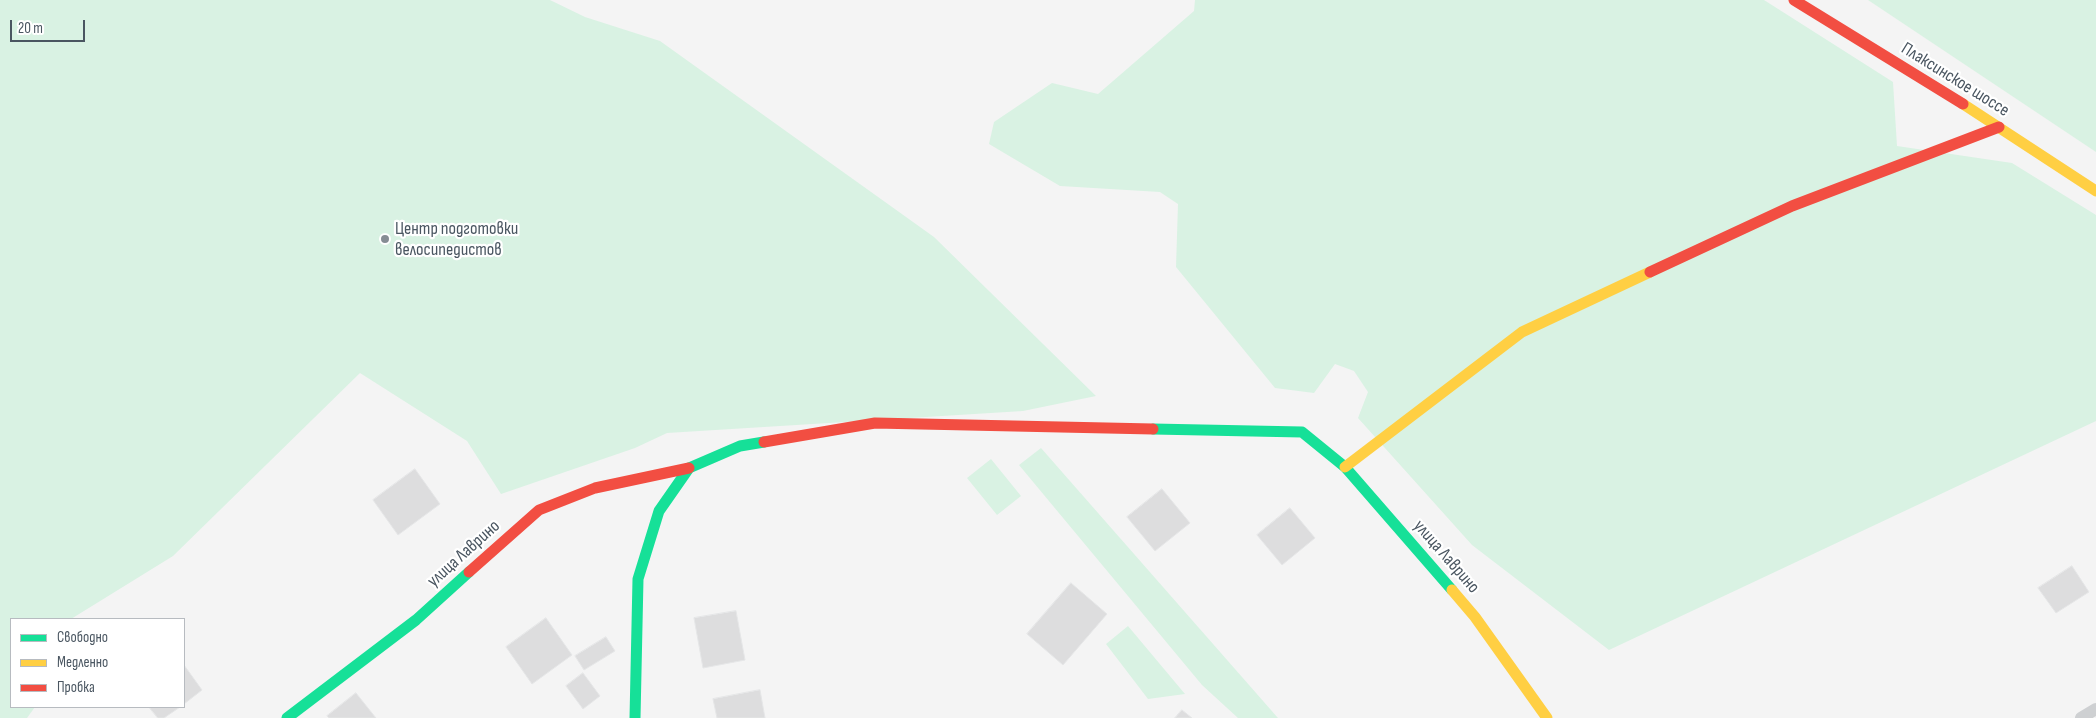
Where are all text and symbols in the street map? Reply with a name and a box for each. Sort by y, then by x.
scale bar [12,10,88,42]
text: 20 m [18,19,43,38]
street label: Плаксинское шоссе [1897,38,2013,122]
place label: Центр подготовки велосипедистов [395,218,518,260]
marker: Центр подготовки велосипедистов [379,233,391,245]
street label: улица Лаврино [423,516,505,592]
street label: улица Лаврино [1408,516,1484,598]
legend [10,618,185,708]
text: Свободно [57,628,108,647]
text: Медленно [57,653,108,672]
text: Пробка [57,678,95,697]

